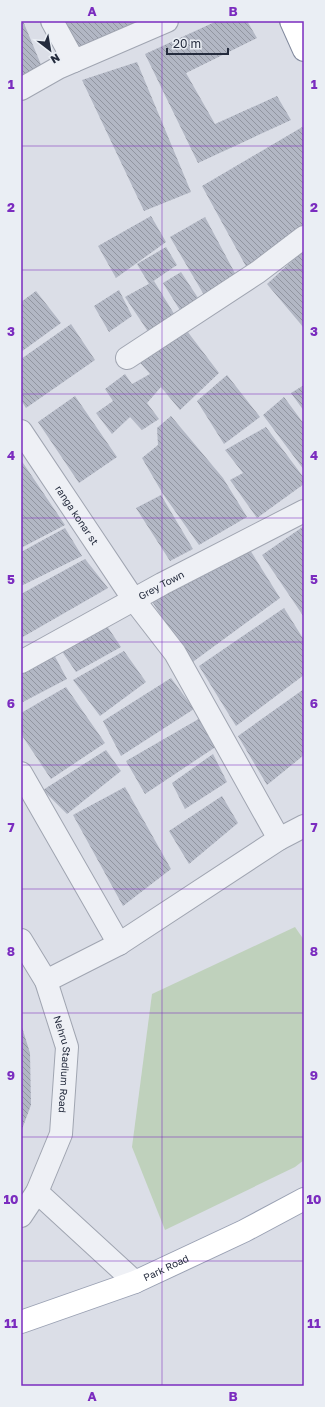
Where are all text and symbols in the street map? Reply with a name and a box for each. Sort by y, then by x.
text: A [87,3,97,19]
text: B [228,3,238,19]
north arrow [30,30,70,70]
scale bar [167,30,228,56]
text: 20 m [173,36,201,51]
text: N [48,51,62,67]
text: 1 [8,76,15,92]
text: 1 [311,76,318,92]
text: 2 [7,199,15,215]
text: 2 [310,199,318,215]
text: 3 [7,323,15,339]
text: 3 [310,323,318,339]
text: 4 [7,447,15,463]
text: 4 [310,447,318,463]
street label: ranga konar st [53,483,101,547]
street label: Grey Town [136,568,186,602]
text: 5 [7,571,15,587]
text: 5 [310,571,318,587]
text: 6 [7,695,15,711]
text: 6 [310,695,318,711]
text: 7 [7,819,15,835]
text: 7 [310,819,318,835]
text: 8 [7,943,15,959]
text: 8 [310,943,318,959]
street label: Nehru Stadium Road [51,1014,73,1113]
text: 9 [7,1067,15,1083]
text: 9 [310,1067,318,1083]
text: 10 [3,1191,19,1207]
text: 10 [306,1191,322,1207]
street label: Park Road [141,1252,191,1283]
text: 11 [4,1315,18,1331]
text: 11 [307,1315,321,1331]
text: A [87,1388,97,1404]
text: B [228,1388,238,1404]

